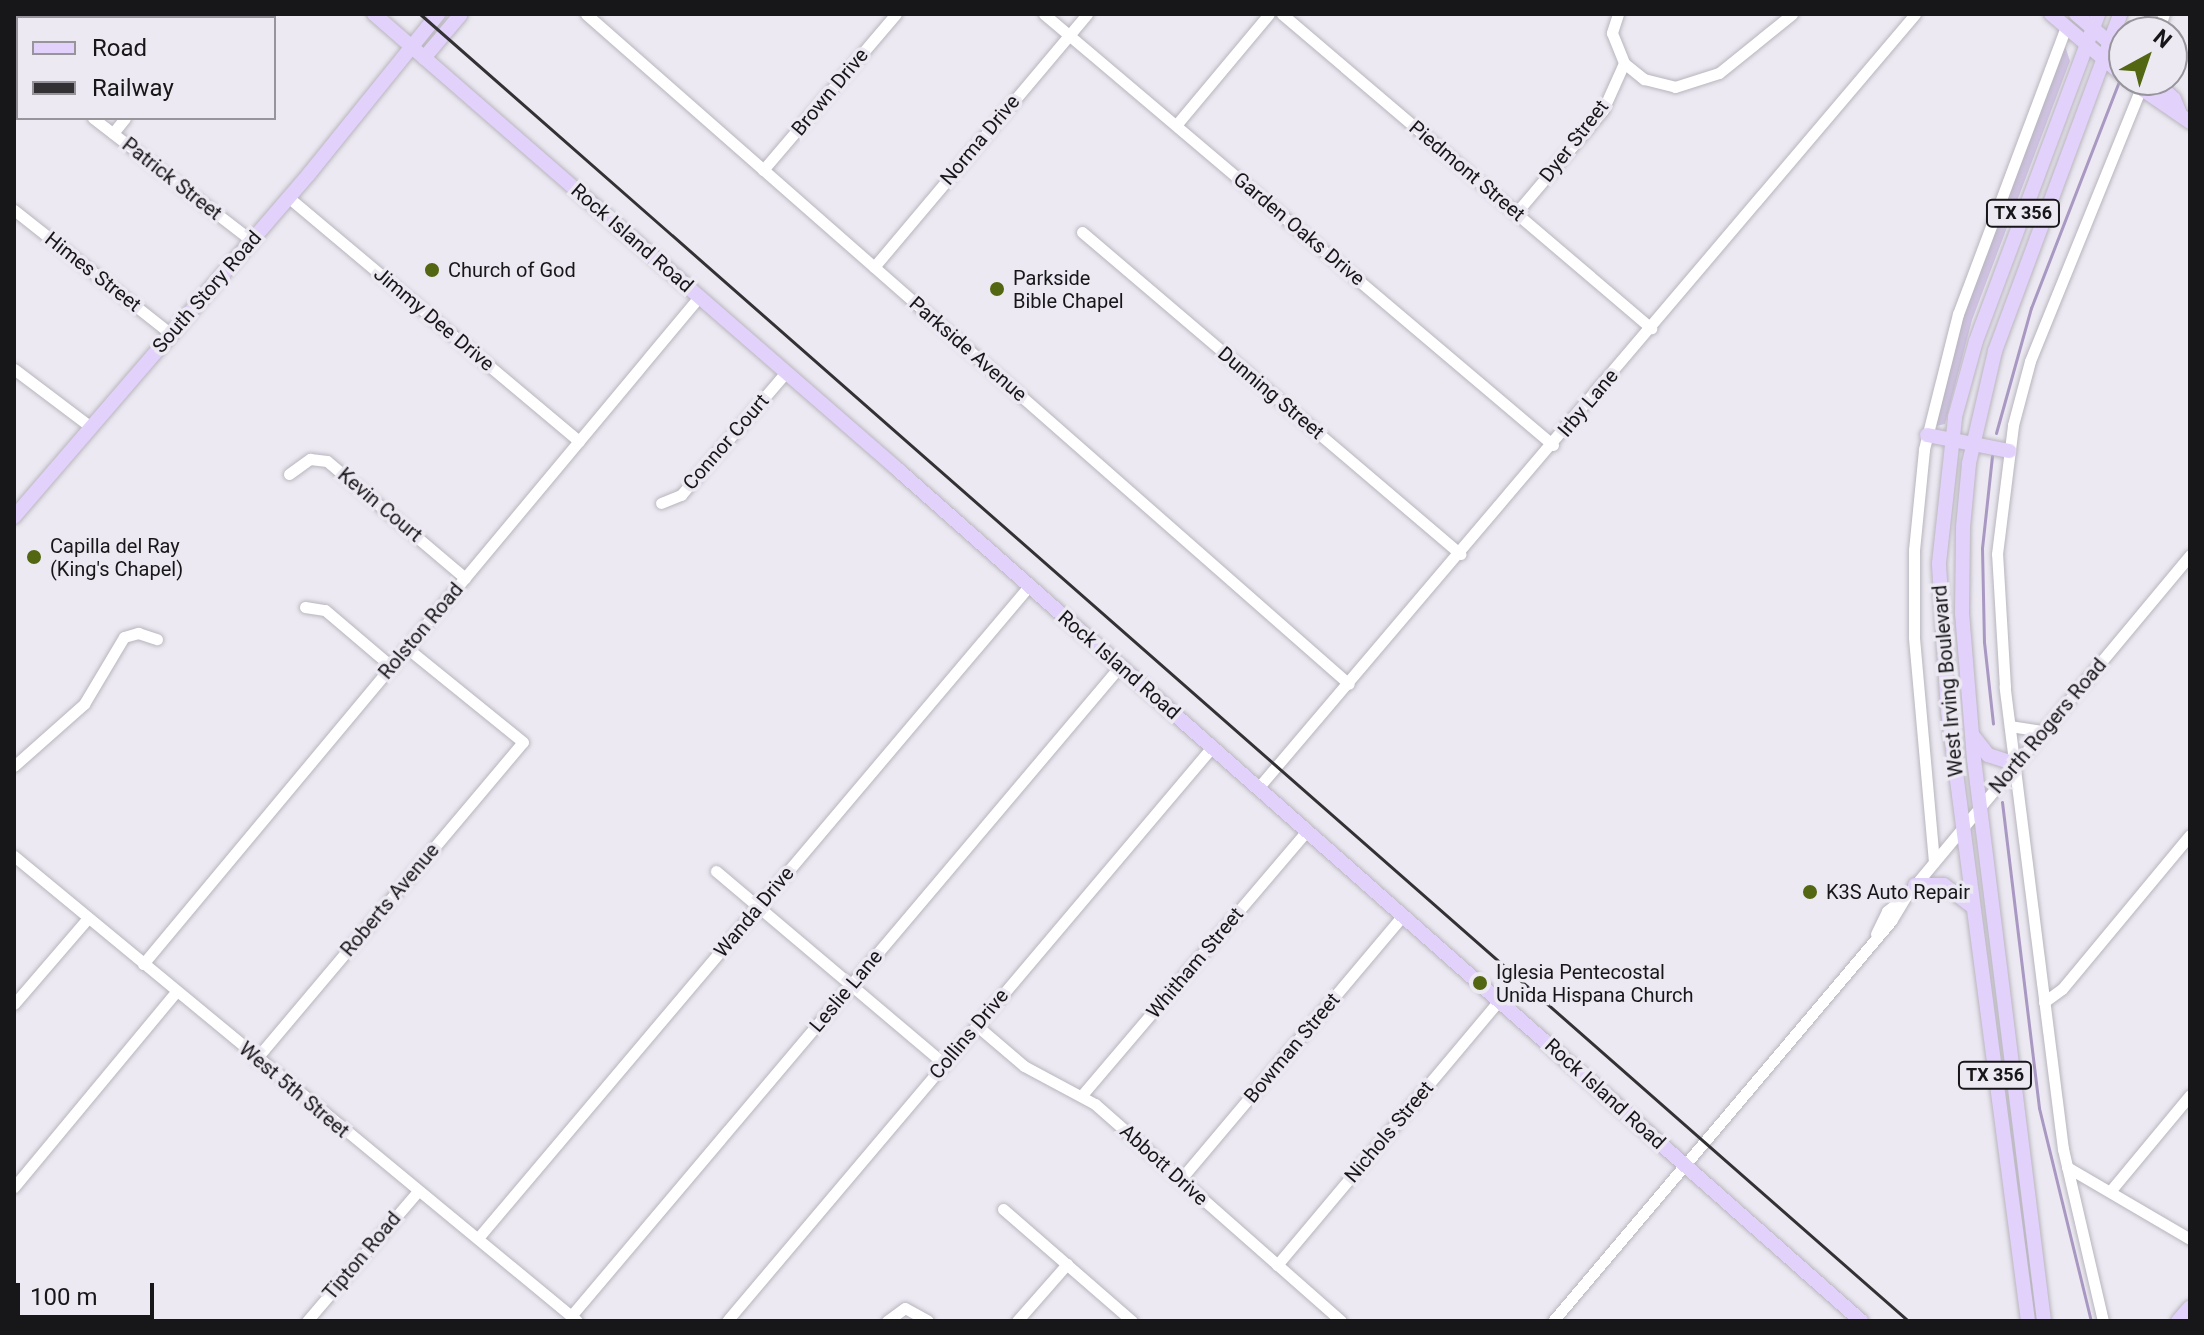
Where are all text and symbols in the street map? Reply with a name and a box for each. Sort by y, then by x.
legend [16,16,276,120]
north arrow [2108,16,2188,96]
text: N [2148,24,2176,53]
text: Road [92,34,147,62]
street label: Brown Drive [787,44,873,140]
text: Railway [92,74,174,102]
street label: Norma Drive [935,90,1025,190]
street label: Dyer Street [1535,95,1613,187]
street label: Piedmont Street [1404,116,1530,226]
street label: Patrick Street [117,133,227,225]
street label: Garden Oaks Drive [1228,167,1370,291]
street label: Rock Island Road [566,178,698,298]
road number: TX 356 [1985,199,2061,227]
street label: South Story Road [148,226,266,358]
street label: Himes Street [40,227,146,317]
place label: Church of God [448,258,576,282]
marker: Church of God [423,261,441,279]
street label: Jimmy Dee Drive [369,262,499,376]
place label: Parkside Bible Chapel [1013,266,1124,313]
marker: Parkside Bible Chapel [988,280,1006,298]
street label: Parkside Avenue [904,291,1032,407]
street label: Dunning Street [1213,342,1329,444]
street label: Irby Lane [1553,364,1623,442]
street label: Connor Court [678,389,774,495]
street label: Kevin Court [333,463,427,547]
place label: Capilla del Ray (King's Chapel) [50,534,183,581]
marker: Capilla del Ray (King's Chapel) [25,548,43,566]
street label: Rolston Road [374,578,468,684]
street label: West Irving Boulevard [1928,584,1968,778]
street label: Rock Island Road [1053,605,1185,725]
street label: North Rogers Road [1985,654,2111,798]
street label: Roberts Avenue [336,839,444,961]
street label: Wanda Drive [709,862,799,962]
place label: K3S Auto Repair [1826,880,1970,904]
marker: K3S Auto Repair [1801,883,1819,901]
street label: Whitham Street [1142,903,1248,1023]
street label: Leslie Lane [805,945,887,1037]
place label: Iglesia Pentecostal Unida Hispana Church [1496,960,1694,1007]
marker: Iglesia Pentecostal Unida Hispana Church [1471,974,1489,992]
street label: Collins Drive [924,984,1014,1084]
street label: Bowman Street [1239,988,1345,1108]
street label: Rock Island Road [1540,1034,1670,1154]
street label: West 5th Street [234,1037,354,1143]
road number: TX 356 [1957,1061,2033,1089]
street label: Nichols Street [1340,1076,1438,1188]
street label: Abbott Drive [1115,1119,1213,1211]
street label: Tipton Road [318,1207,406,1305]
scale bar [20,1267,158,1317]
text: 100 m [30,1283,97,1311]

